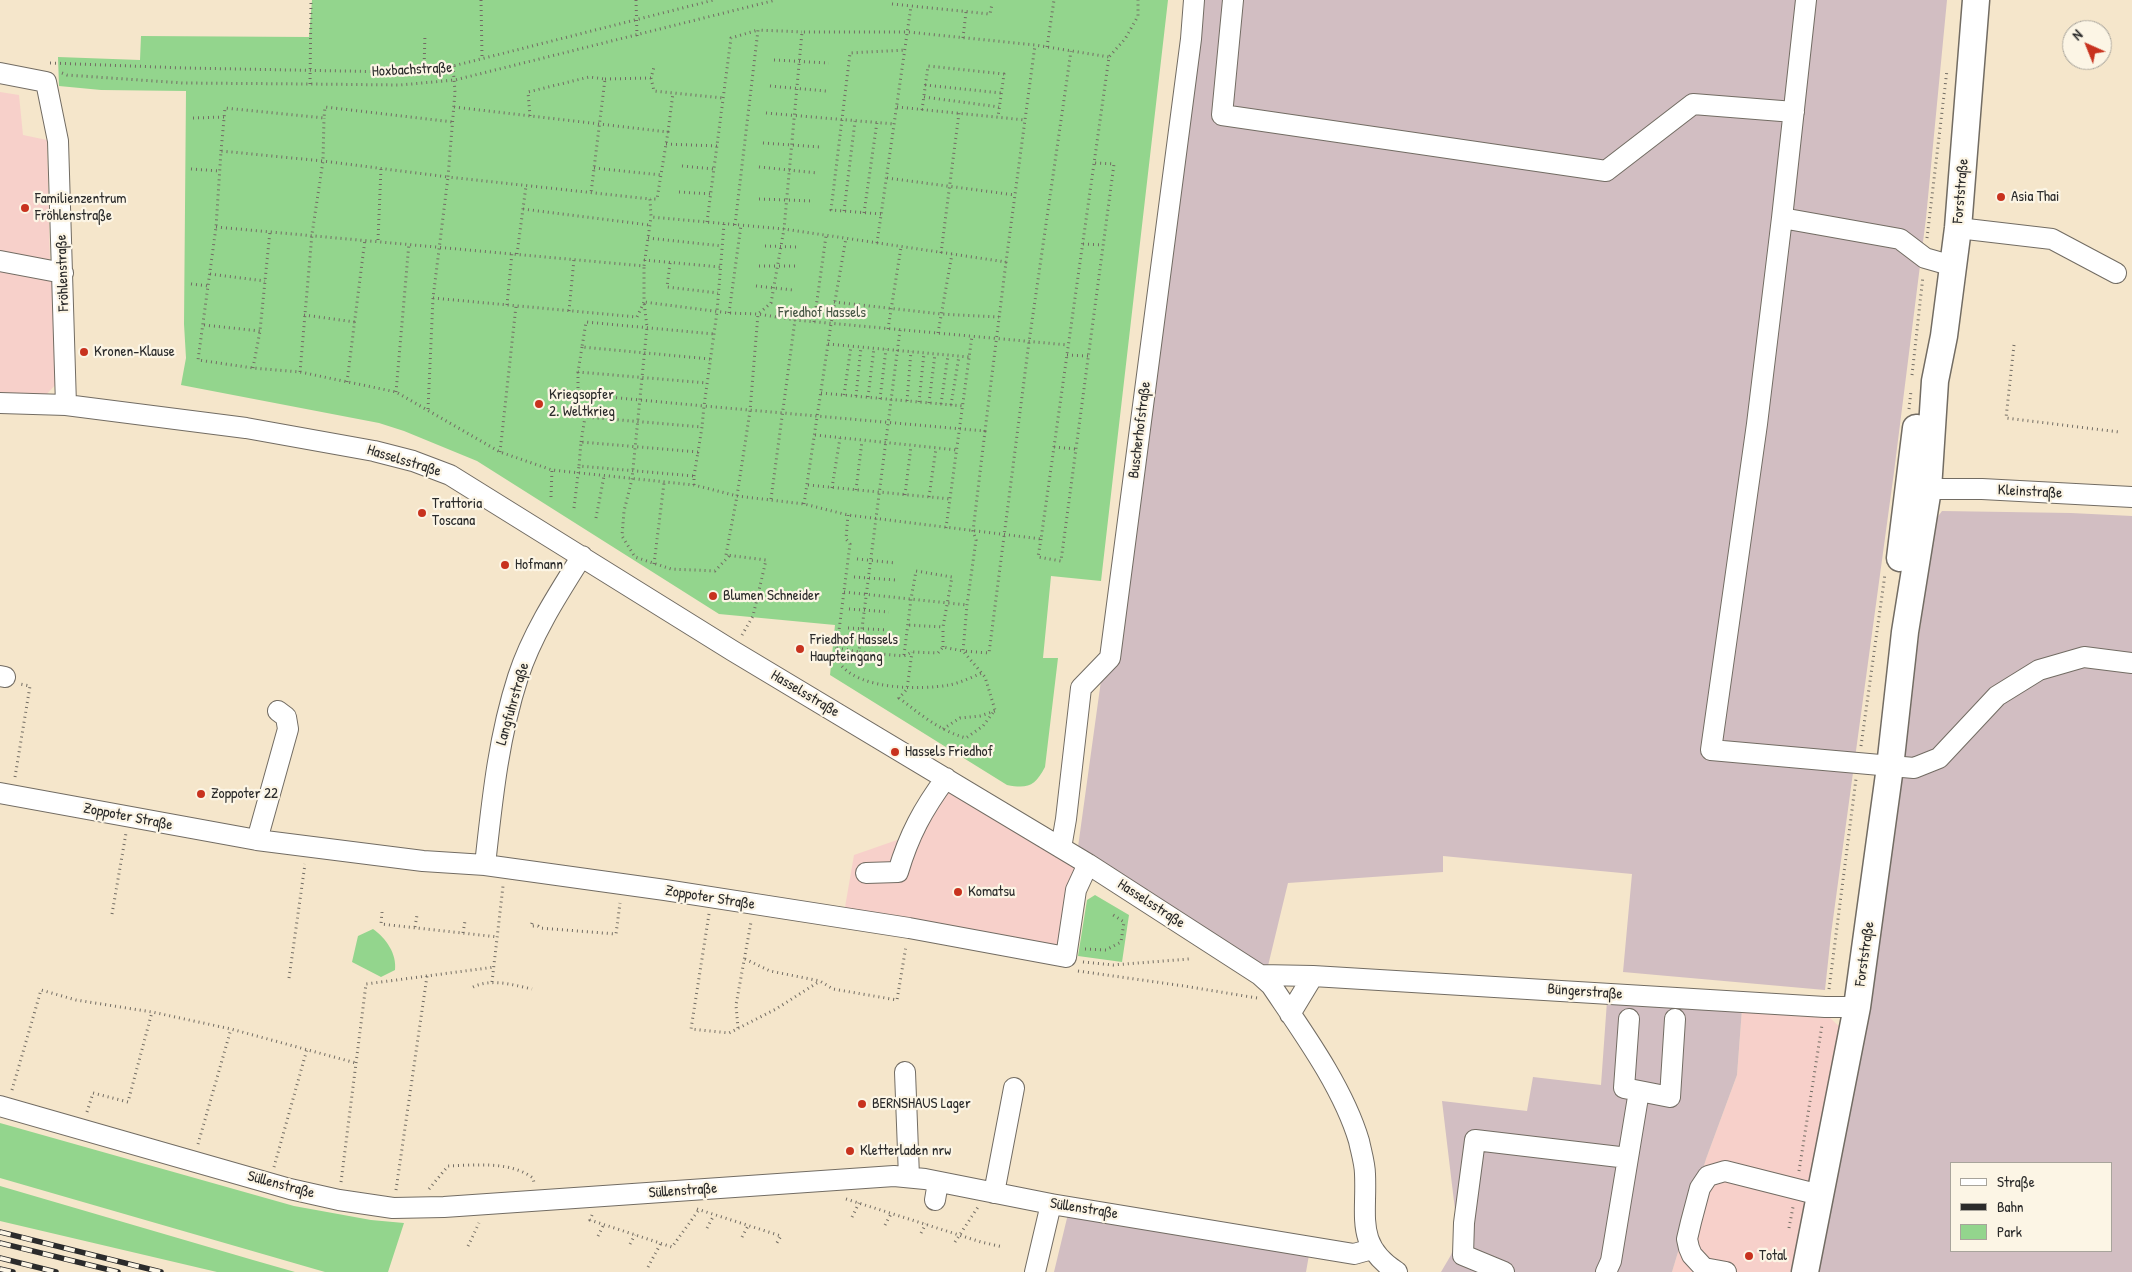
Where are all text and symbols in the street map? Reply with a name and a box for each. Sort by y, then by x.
north arrow [2062,20,2112,70]
text: N [2068,25,2086,44]
street label: Hoxbachstraße [371,59,453,81]
street label: Forststraße [1949,158,1973,224]
place label: Asia Thai [2011,188,2059,206]
place label: Familienzentrum Fröhlenstraße [35,190,126,225]
marker: Asia Thai [1995,191,2007,203]
marker: Familienzentrum Fröhlenstraße [19,202,31,214]
street label: Fröhlenstraße [53,234,73,312]
park label: Friedhof Hassels [778,304,866,322]
place label: Kronen-Klause [94,343,175,361]
marker: Kronen-Klause [78,346,90,358]
street label: Buscherhofstraße [1125,381,1155,479]
place label: Kriegsopfer 2. Weltkrieg [549,386,615,421]
marker: Kriegsopfer 2. Weltkrieg [533,398,545,410]
street label: Hasselsstraße [365,441,443,481]
street label: Kleinstraße [1997,481,2063,503]
place label: Trattoria Toscana [432,495,482,530]
marker: Trattoria Toscana [416,507,428,519]
place label: Hofmann [515,556,563,574]
marker: Hofmann [499,559,511,571]
place label: Blumen Schneider [723,587,820,605]
marker: Blumen Schneider [707,590,719,602]
place label: Friedhof Hassels Haupteingang [810,631,898,666]
marker: Friedhof Hassels Haupteingang [794,643,806,655]
street label: Langfuhrstraße [493,661,533,747]
street label: Hasselsstraße [768,667,842,721]
place label: Hassels Friedhof [905,743,993,761]
marker: Hassels Friedhof [889,746,901,758]
place label: Zoppoter 22 [211,785,278,803]
marker: Zoppoter 22 [195,788,207,800]
street label: Zoppoter Straße [82,800,174,834]
street label: Hasselsstraße [1114,876,1188,932]
street label: Zoppoter Straße [664,882,756,914]
place label: Komatsu [968,883,1015,901]
marker: Komatsu [952,886,964,898]
street label: Forststraße [1852,921,1878,987]
street label: Büngerstraße [1547,980,1623,1004]
place label: BERNSHAUS Lager [872,1095,971,1113]
marker: BERNSHAUS Lager [856,1098,868,1110]
place label: Kletterladen nrw [860,1142,951,1160]
marker: Kletterladen nrw [844,1145,856,1157]
legend [1950,1162,2112,1252]
street label: Süllenstraße [246,1167,316,1203]
text: Straße [1997,1171,2035,1192]
street label: Süllenstraße [648,1180,718,1202]
street label: Süllenstraße [1049,1195,1119,1223]
text: Bahn [1997,1196,2024,1217]
text: Park [1997,1221,2022,1242]
place label: Total [1759,1247,1787,1265]
marker: Total [1743,1250,1755,1262]

